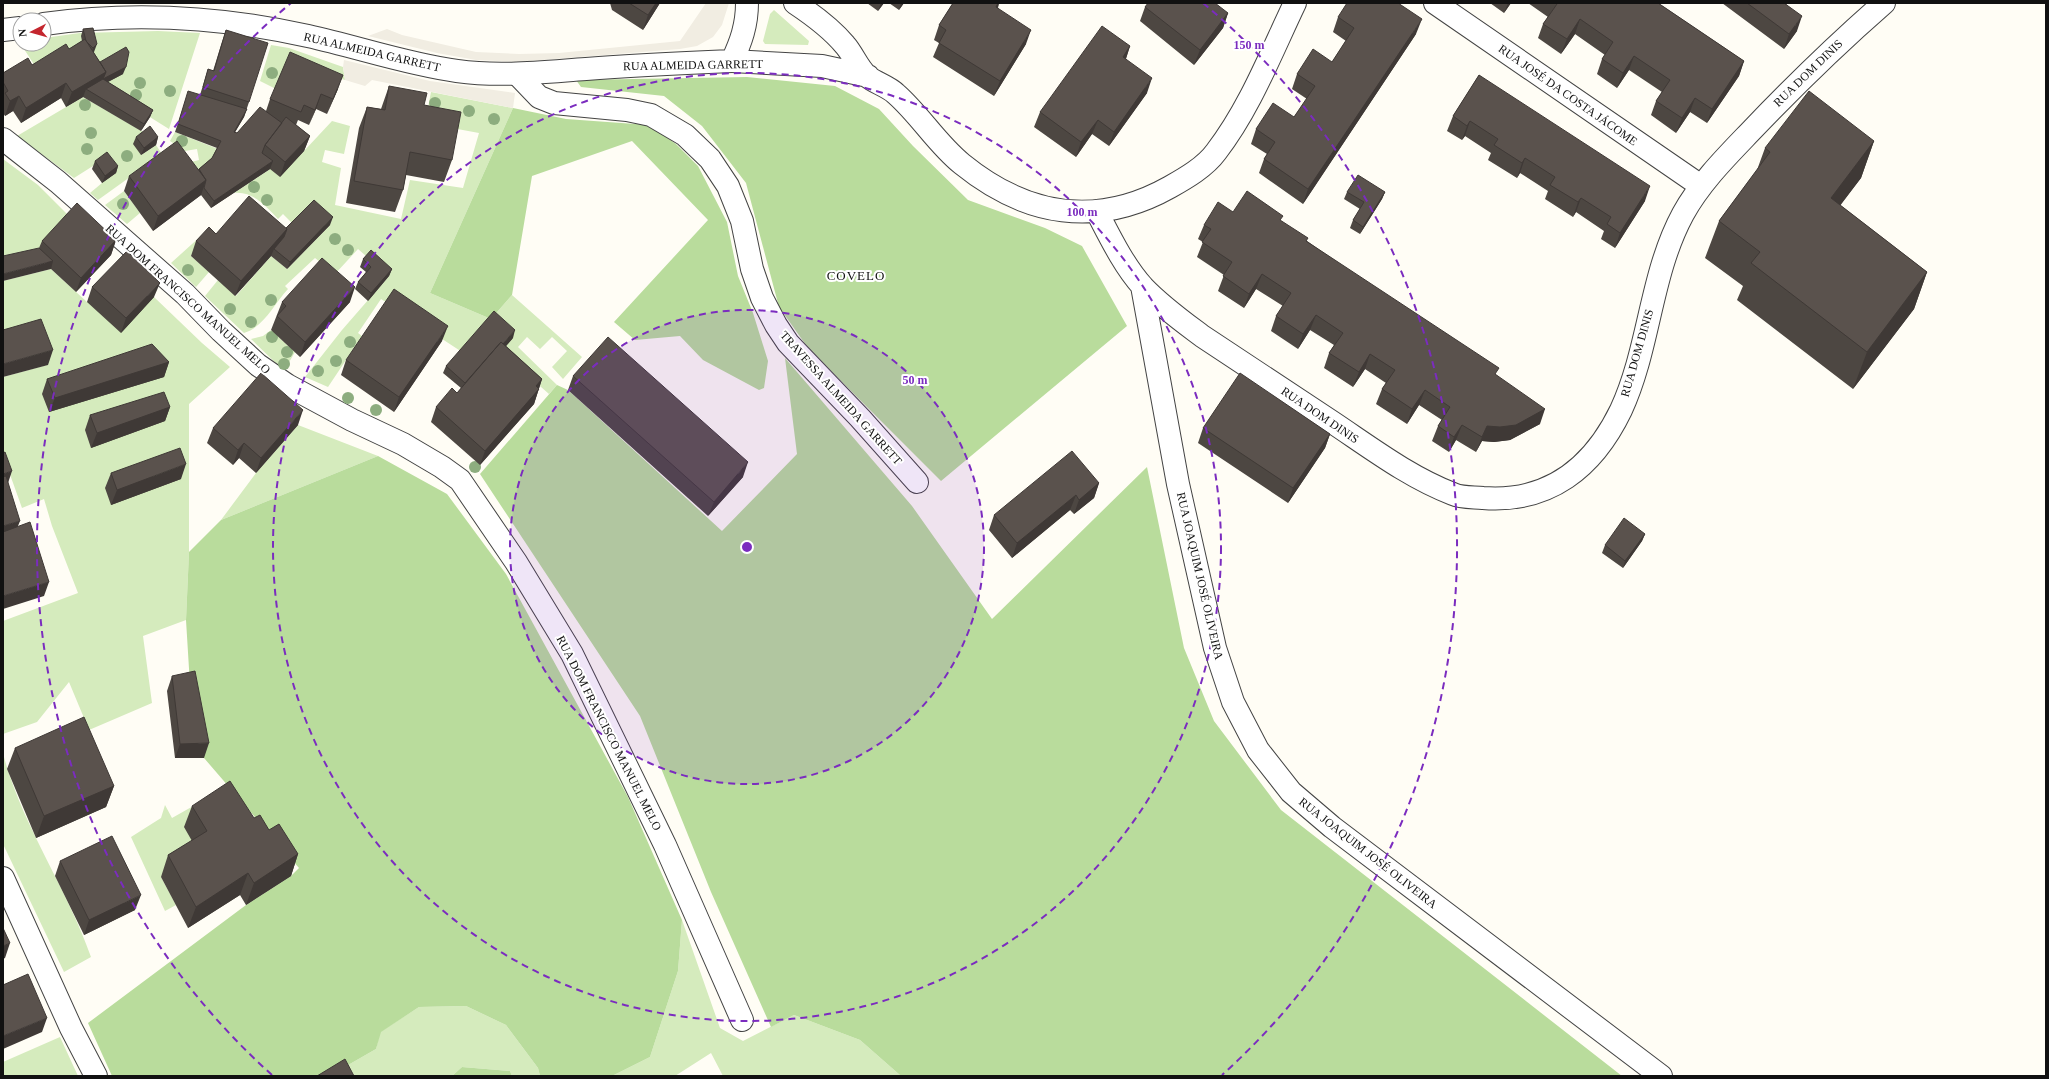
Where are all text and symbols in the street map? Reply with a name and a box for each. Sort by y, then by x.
north arrow [12,12,52,52]
text: N [16,28,28,38]
street label: RUA ALMEIDA GARRETT [302,29,442,75]
street label: RUA DOM DINIS [1771,36,1845,110]
text: 150 m [1234,38,1265,52]
street label: RUA JOSÉ DA COSTA JÁCOME [1496,42,1640,148]
street label: RUA ALMEIDA GARRETT [623,57,764,73]
text: 100 m [1067,205,1098,219]
street label: RUA DOM FRANCISCO MANUEL MELO [103,221,274,377]
district label: COVELO [827,268,885,283]
street label: RUA DOM DINIS [1618,307,1656,399]
street label: TRAVESSA ALMEIDA GARRETT [777,328,905,468]
text: 50 m [903,373,928,387]
street label: RUA DOM DINIS [1278,384,1362,446]
street label: RUA JOAQUIM JOSÉ OLIVEIRA [1174,491,1226,662]
centre of rings [740,540,754,554]
street label: RUA DOM FRANCISCO MANUEL MELO [554,633,665,833]
street label: RUA JOAQUIM JOSÉ OLIVEIRA [1296,795,1440,912]

